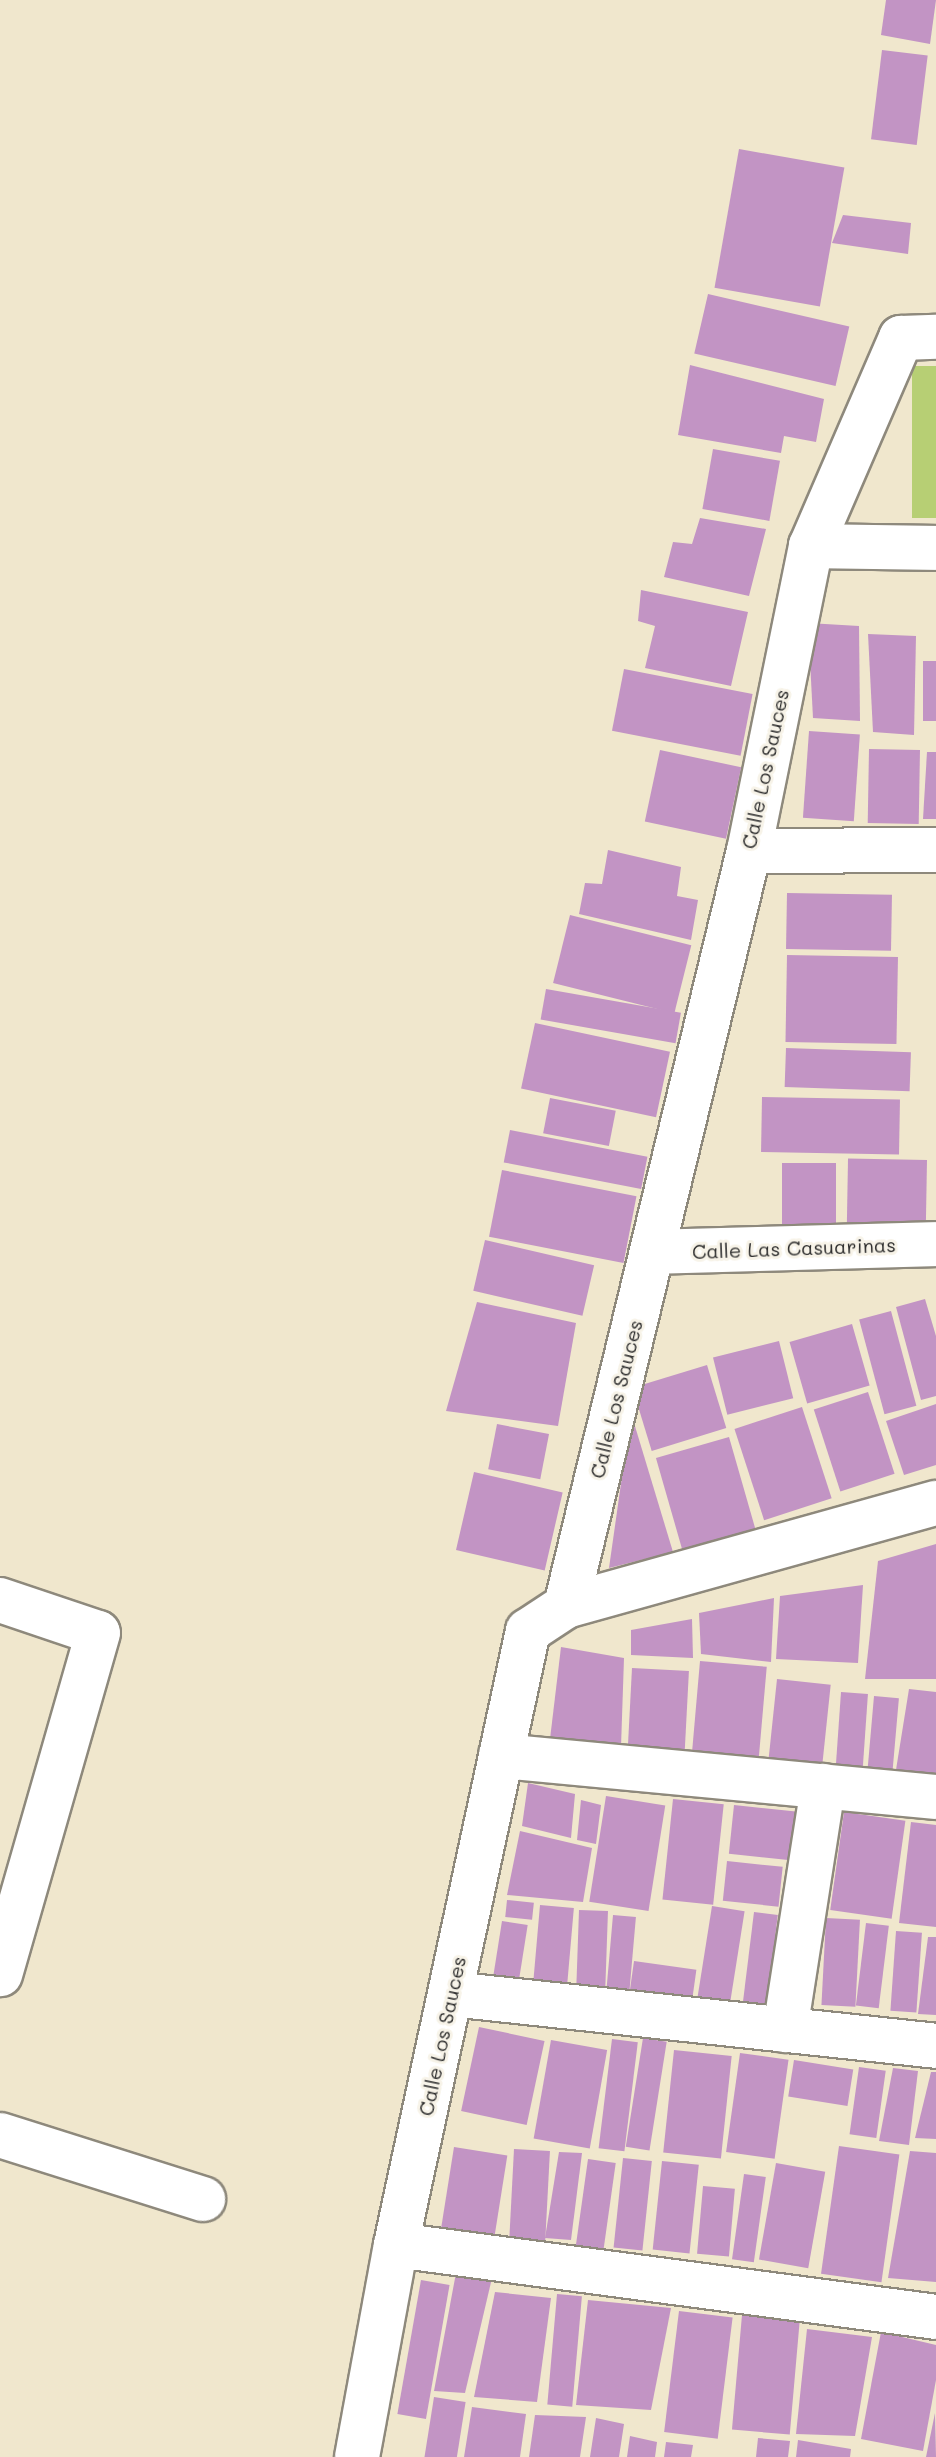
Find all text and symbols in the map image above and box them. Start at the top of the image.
street label: Calle Los Sauces [736,687,794,851]
street label: Calle Las Casuarinas [692,1232,896,1264]
street label: Calle Los Sauces [585,1317,647,1481]
street label: Calle Los Sauces [413,1954,471,2118]

